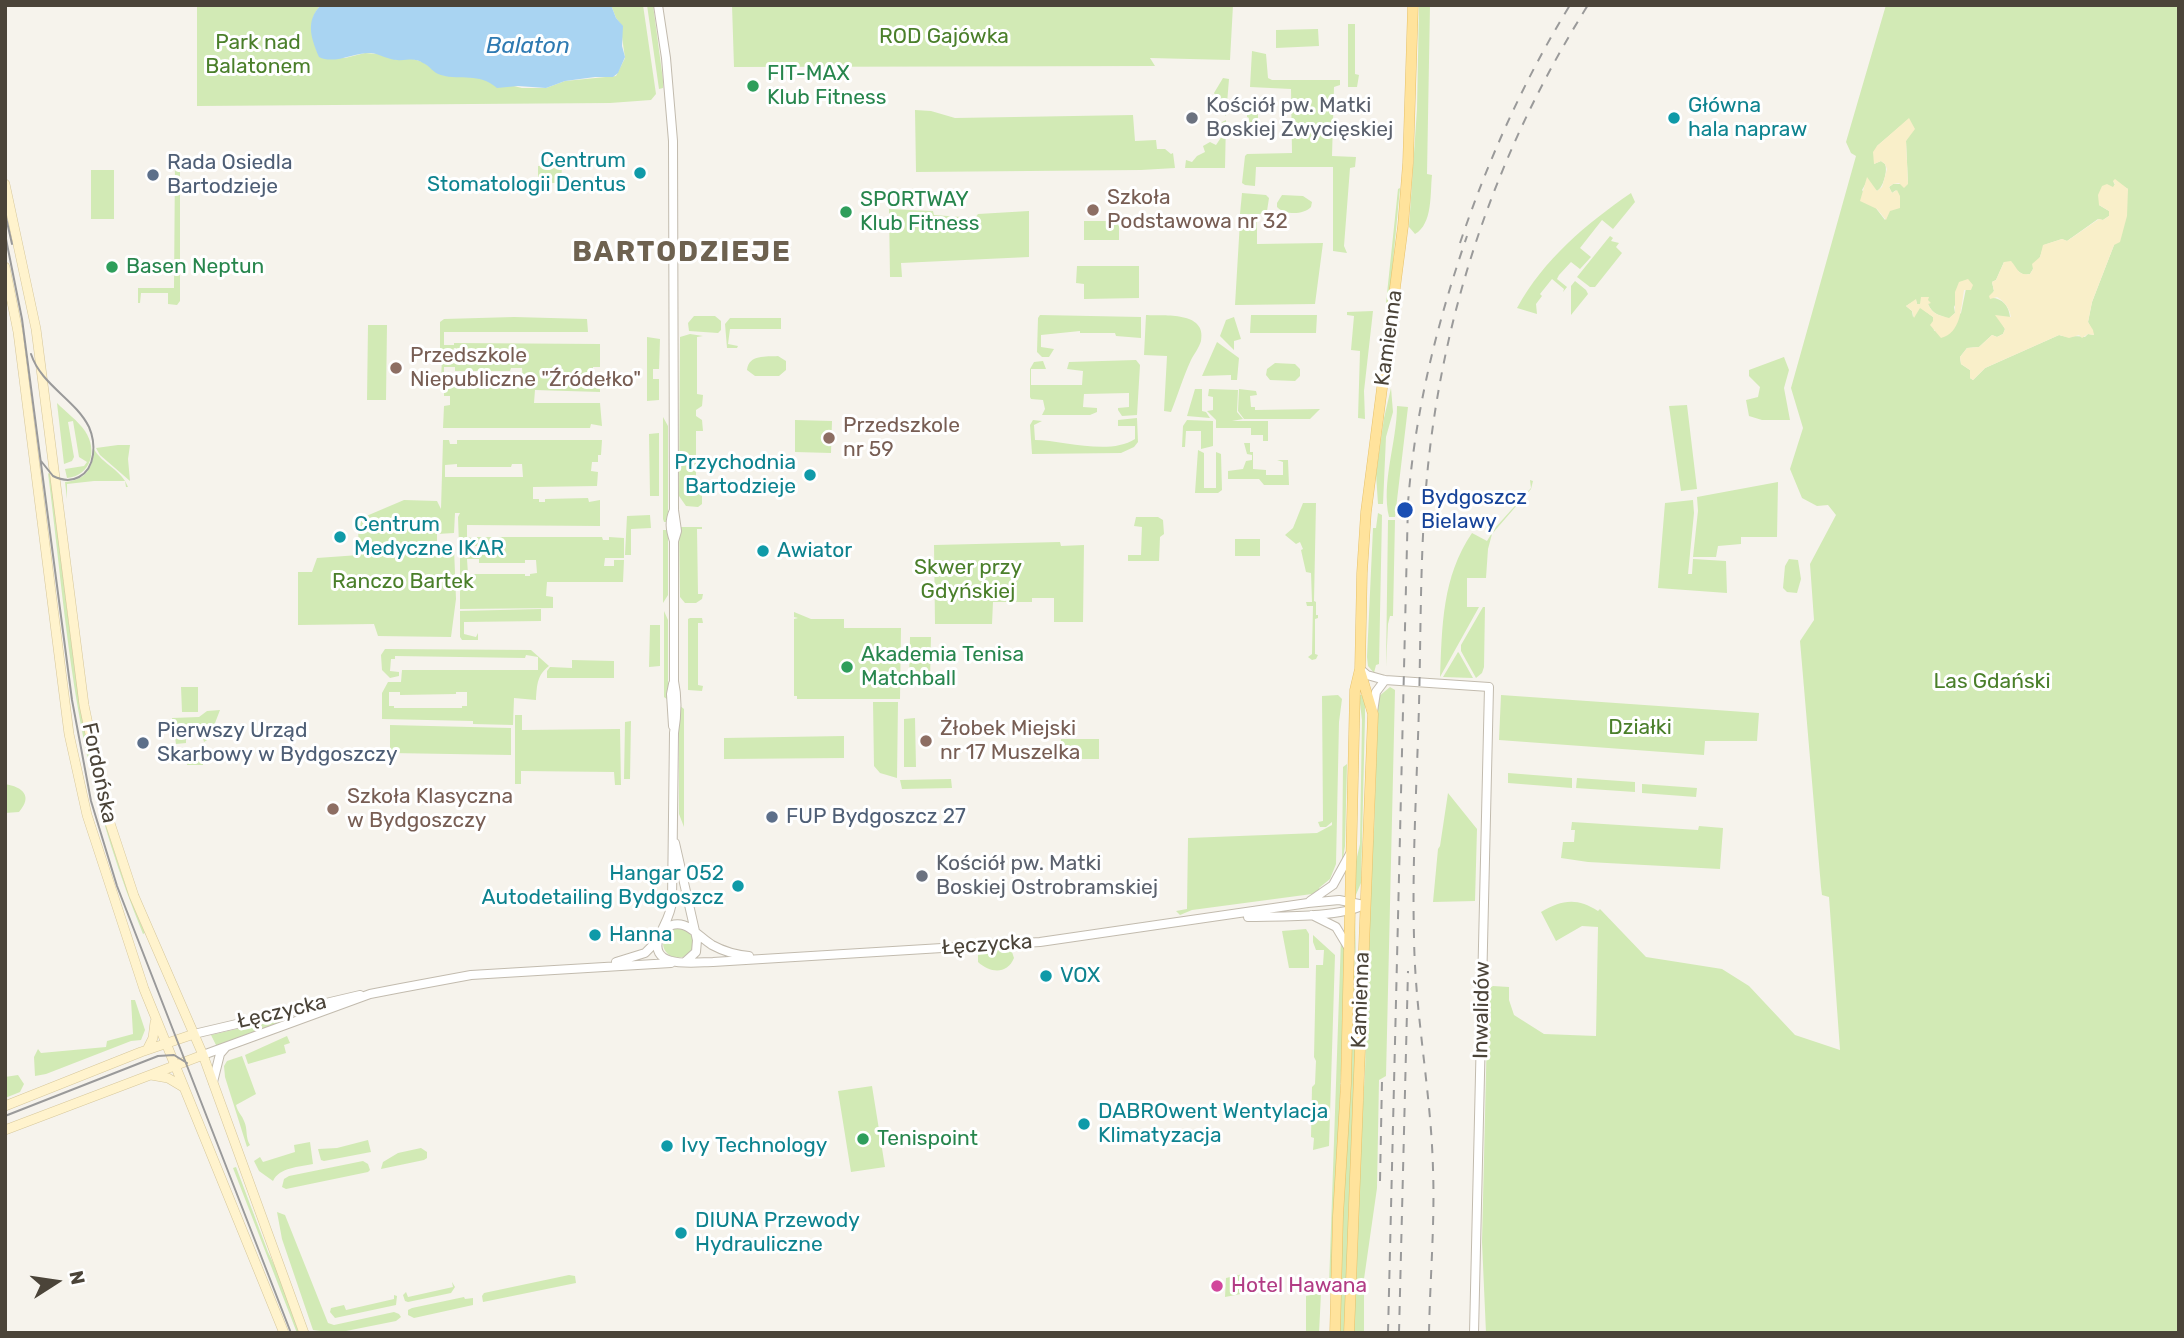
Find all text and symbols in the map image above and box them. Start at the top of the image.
park label: ROD Gajówka [879,24,1009,50]
park label: Park nad Balatonem [205,30,311,80]
water label: Balaton [486,32,570,60]
place label: FIT-MAX Klub Fitness [767,61,886,111]
marker: FIT-MAX Klub Fitness [745,78,761,94]
place label: Kościół pw. Matki Boskiej Zwycięskiej [1206,93,1393,143]
place label: Główna hala napraw [1688,93,1807,143]
marker: Kościół pw. Matki Boskiej Zwycięskiej [1184,110,1200,126]
marker: Główna hala napraw [1666,110,1682,126]
place label: Centrum Stomatologii Dentus [427,148,626,198]
place label: Rada Osiedla Bartodzieje [167,150,293,200]
marker: Centrum Stomatologii Dentus [632,165,648,181]
marker: Rada Osiedla Bartodzieje [145,167,161,183]
place label: Szkoła Podstawowa nr 32 [1107,185,1288,235]
place label: SPORTWAY Klub Fitness [860,187,979,237]
marker: Szkoła Podstawowa nr 32 [1085,202,1101,218]
marker: SPORTWAY Klub Fitness [838,204,854,220]
district label: BARTODZIEJE [574,236,790,270]
place label: Basen Neptun [126,254,264,280]
marker: Basen Neptun [104,259,120,275]
street label: Kamienna [1370,288,1408,388]
place label: Przedszkole Niepubliczne "Źródełko" [410,343,641,393]
marker: Przedszkole Niepubliczne "Źródełko" [388,360,404,376]
place label: Przedszkole nr 59 [843,413,960,463]
marker: Przedszkole nr 59 [821,430,837,446]
place label: Przychodnia Bartodzieje [674,450,796,500]
marker: Przychodnia Bartodzieje [802,467,818,483]
place label: Bydgoszcz Bielawy [1421,485,1527,535]
marker: Bydgoszcz Bielawy [1395,500,1415,520]
place label: Centrum Medyczne IKAR [354,512,504,562]
marker: Centrum Medyczne IKAR [332,529,348,545]
place label: Awiator [777,538,852,564]
marker: Awiator [755,543,771,559]
park label: Skwer przy Gdyńskiej [914,555,1022,605]
park label: Ranczo Bartek [332,569,474,595]
place label: Akademia Tenisa Matchball [861,642,1024,692]
marker: Akademia Tenisa Matchball [839,659,855,675]
park label: Las Gdański [1933,669,2051,695]
park label: Działki [1608,715,1672,741]
place label: Żłobek Miejski nr 17 Muszelka [940,716,1080,766]
place label: Pierwszy Urząd Skarbowy w Bydgoszczy [157,718,398,768]
street label: Fordońska [76,720,122,826]
marker: Żłobek Miejski nr 17 Muszelka [918,733,934,749]
marker: Pierwszy Urząd Skarbowy w Bydgoszczy [135,735,151,751]
place label: Szkoła Klasyczna w Bydgoszczy [347,784,513,834]
marker: Szkoła Klasyczna w Bydgoszczy [325,801,341,817]
place label: FUP Bydgoszcz 27 [786,804,966,830]
marker: FUP Bydgoszcz 27 [764,809,780,825]
place label: Kościół pw. Matki Boskiej Ostrobramskiej [936,851,1158,901]
place label: Hangar 052 Autodetailing Bydgoszcz [482,861,724,911]
marker: Kościół pw. Matki Boskiej Ostrobramskiej [914,868,930,884]
marker: Hangar 052 Autodetailing Bydgoszcz [730,878,746,894]
place label: Hanna [609,922,673,948]
marker: Hanna [587,927,603,943]
street label: Łęczycka [941,929,1033,961]
street label: Kamienna [1347,951,1375,1049]
street label: Inwalidów [1469,961,1495,1059]
place label: VOX [1060,963,1100,989]
marker: VOX [1038,968,1054,984]
street label: Łęczycka [235,990,329,1034]
place label: DABROwent Wentylacja Klimatyzacja [1098,1099,1328,1149]
marker: DABROwent Wentylacja Klimatyzacja [1076,1116,1092,1132]
place label: Tenispoint [877,1126,978,1152]
marker: Tenispoint [855,1131,871,1147]
place label: Ivy Technology [681,1133,827,1159]
marker: Ivy Technology [659,1138,675,1154]
place label: DIUNA Przewody Hydrauliczne [695,1208,860,1258]
marker: DIUNA Przewody Hydrauliczne [673,1225,689,1241]
north arrow [21,1247,91,1317]
text: N [64,1268,90,1287]
place label: Hotel Hawana [1231,1273,1367,1299]
marker: Hotel Hawana [1209,1278,1225,1294]

